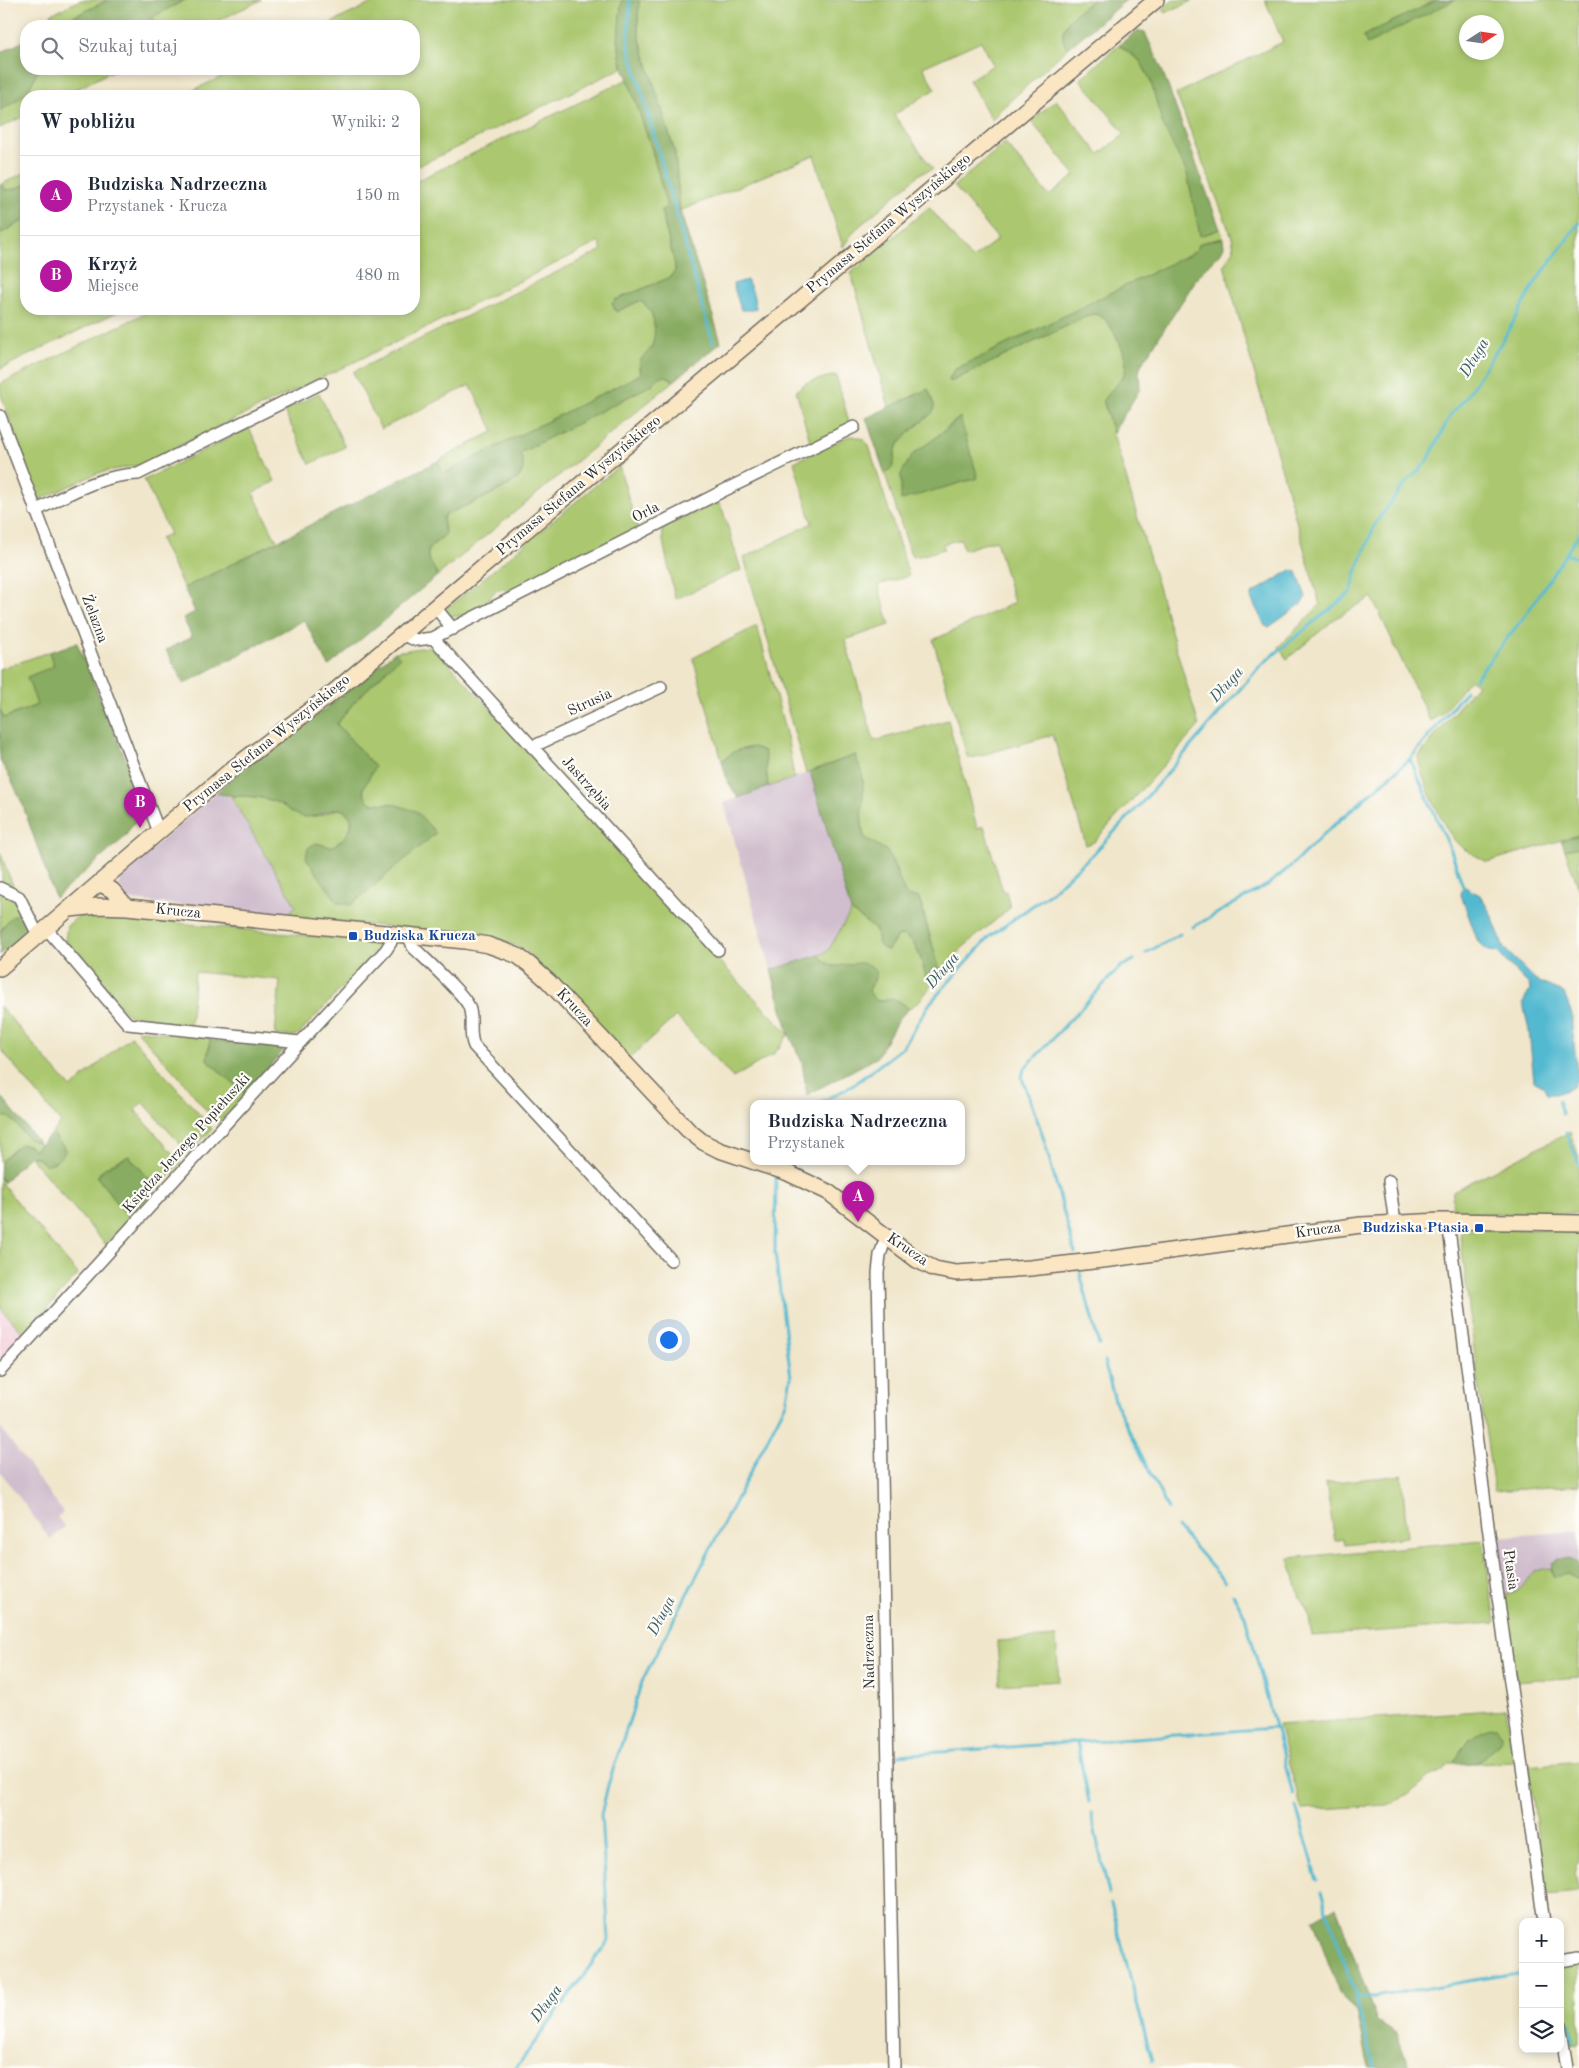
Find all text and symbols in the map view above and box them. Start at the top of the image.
north arrow [1459,15,1504,60]
search box [20,20,420,75]
icon: search [38,34,66,62]
text: Szukaj tutaj [78,38,178,57]
text: W pobliżu [40,112,135,133]
text: Wyniki: 2 [331,115,400,131]
street label: Prymasa Stefana Wyszyńskiego [804,151,974,297]
text: Budziska Nadrzeczna [87,176,268,195]
text: A [50,188,62,204]
text: 150 m [355,188,400,204]
text: Przystanek · Krucza [87,199,227,215]
text: Krzyż [87,256,137,275]
text: B [50,268,62,284]
text: 480 m [355,268,400,284]
text: Miejsce [87,279,139,295]
water label: Długa [1457,336,1493,381]
street label: Prymasa Stefana Wyszyńskiego [494,413,664,559]
street label: Orla [630,500,662,526]
street label: Żelazna [78,592,113,646]
water label: Długa [1206,664,1247,707]
street label: Prymasa Stefana Wyszyńskiego [181,672,353,816]
street label: Strusia [566,686,615,720]
street label: Jastrzębia [558,754,614,814]
pin: B [124,787,156,828]
street label: Krucza [154,902,202,922]
place label: Budziska Krucza [363,929,476,944]
marker: Budziska Krucza [347,930,359,942]
water label: Długa [923,950,963,993]
street label: Krucza [553,986,596,1030]
street label: Księdza Jerzego Popiełuszki [121,1071,253,1217]
popup [750,1100,965,1165]
text: Budziska Nadrzeczna [767,1113,948,1132]
text: Przystanek [767,1136,845,1152]
pin: A [842,1181,874,1222]
street label: Krucza [1294,1220,1342,1242]
place label: Budziska Ptasia [1362,1221,1469,1236]
marker: Budziska Ptasia [1473,1222,1485,1234]
street label: Krucza [884,1231,931,1269]
your location [656,1327,682,1353]
street label: Ptasia [1500,1549,1520,1592]
water label: Długa [645,1593,679,1639]
street label: Nadrzeczna [862,1614,878,1690]
map controls [1519,1918,1564,2053]
button: + [1519,1918,1564,1963]
button: − [1519,1963,1564,2008]
water label: Długa [528,1982,566,2027]
button: layers [1519,2008,1564,2053]

